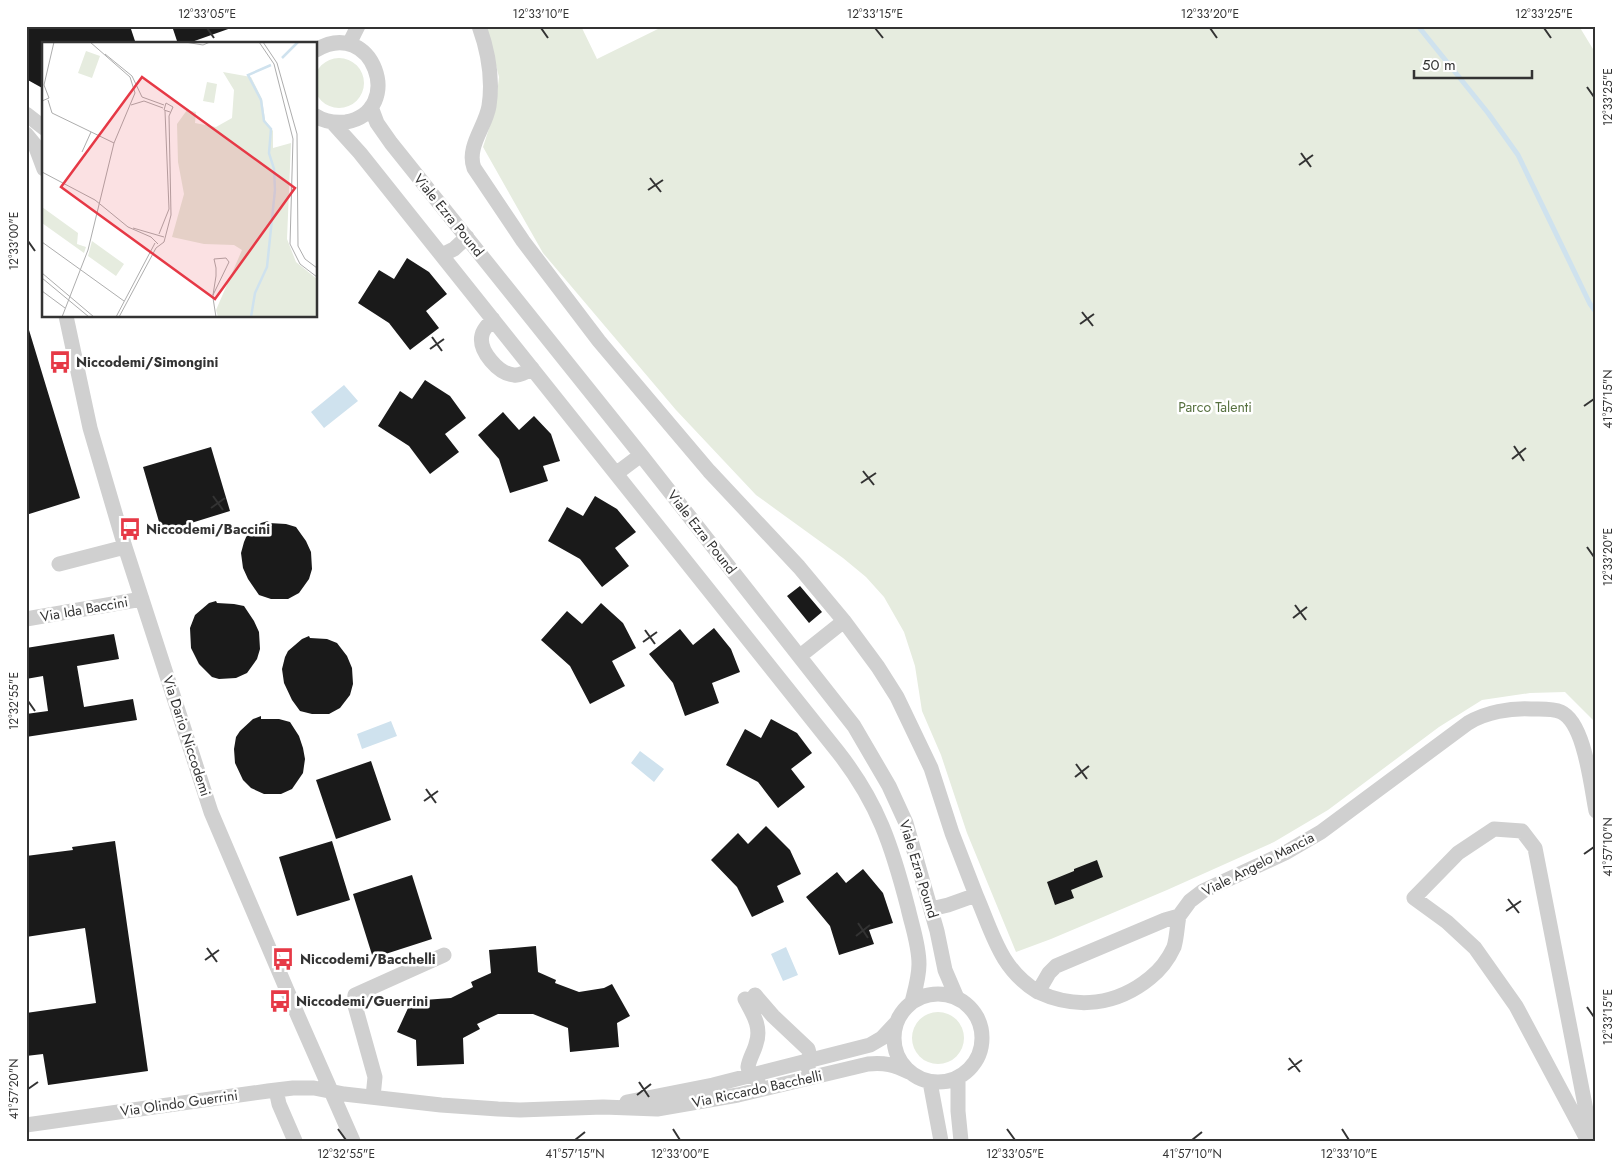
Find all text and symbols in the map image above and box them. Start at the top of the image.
text: 12°33'05"E [178,5,236,23]
text: 12°33'10"E [513,5,569,23]
text: 12°33'15"E [847,5,903,23]
text: 12°33'20"E [1181,5,1239,23]
text: 12°33'25"E [1515,5,1573,23]
inset map [42,42,318,318]
scale bar [1414,48,1532,80]
text: 50 m [1422,54,1456,76]
text: 12°33'25"E [1599,68,1617,126]
street label: Viale Ezra Pound [409,169,489,261]
text: 12°33'00"E [5,212,23,270]
bus stop icon: Niccodemi/Simongini [47,349,73,375]
place label: Niccodemi/Simongini [76,352,218,372]
text: 41°57'15"N [1599,369,1617,429]
park label: Parco Talenti [1178,397,1252,417]
street label: Viale Ezra Pound [663,486,741,578]
bus stop icon: Niccodemi/Baccini [117,516,143,542]
place label: Niccodemi/Baccini [146,519,270,539]
text: 12°33'20"E [1599,528,1617,586]
street label: Via Ida Baccini [39,591,129,627]
text: 12°32'55"E [5,672,23,730]
street label: Via Dario Niccodemi [158,673,216,799]
street label: Viale Ezra Pound [895,817,943,921]
text: 41°57'10"N [1599,817,1617,877]
street label: Viale Angelo Mancia [1198,827,1318,901]
bus stop icon: Niccodemi/Bacchelli [270,946,296,972]
place label: Niccodemi/Bacchelli [300,949,436,969]
bus stop icon: Niccodemi/Guerrini [267,988,293,1014]
text: 12°33'15"E [1599,989,1617,1045]
place label: Niccodemi/Guerrini [296,991,428,1011]
text: 41°57'20"N [5,1058,23,1120]
street label: Via Riccardo Bacchelli [690,1065,824,1113]
street label: Via Olindo Guerrini [119,1085,239,1121]
text: 12°32'55"E [317,1145,375,1163]
text: 41°57'15"N [545,1145,605,1163]
text: 12°33'00"E [651,1145,709,1163]
text: 12°33'05"E [986,1145,1044,1163]
text: 41°57'10"N [1162,1145,1222,1163]
text: 12°33'10"E [1321,1145,1377,1163]

